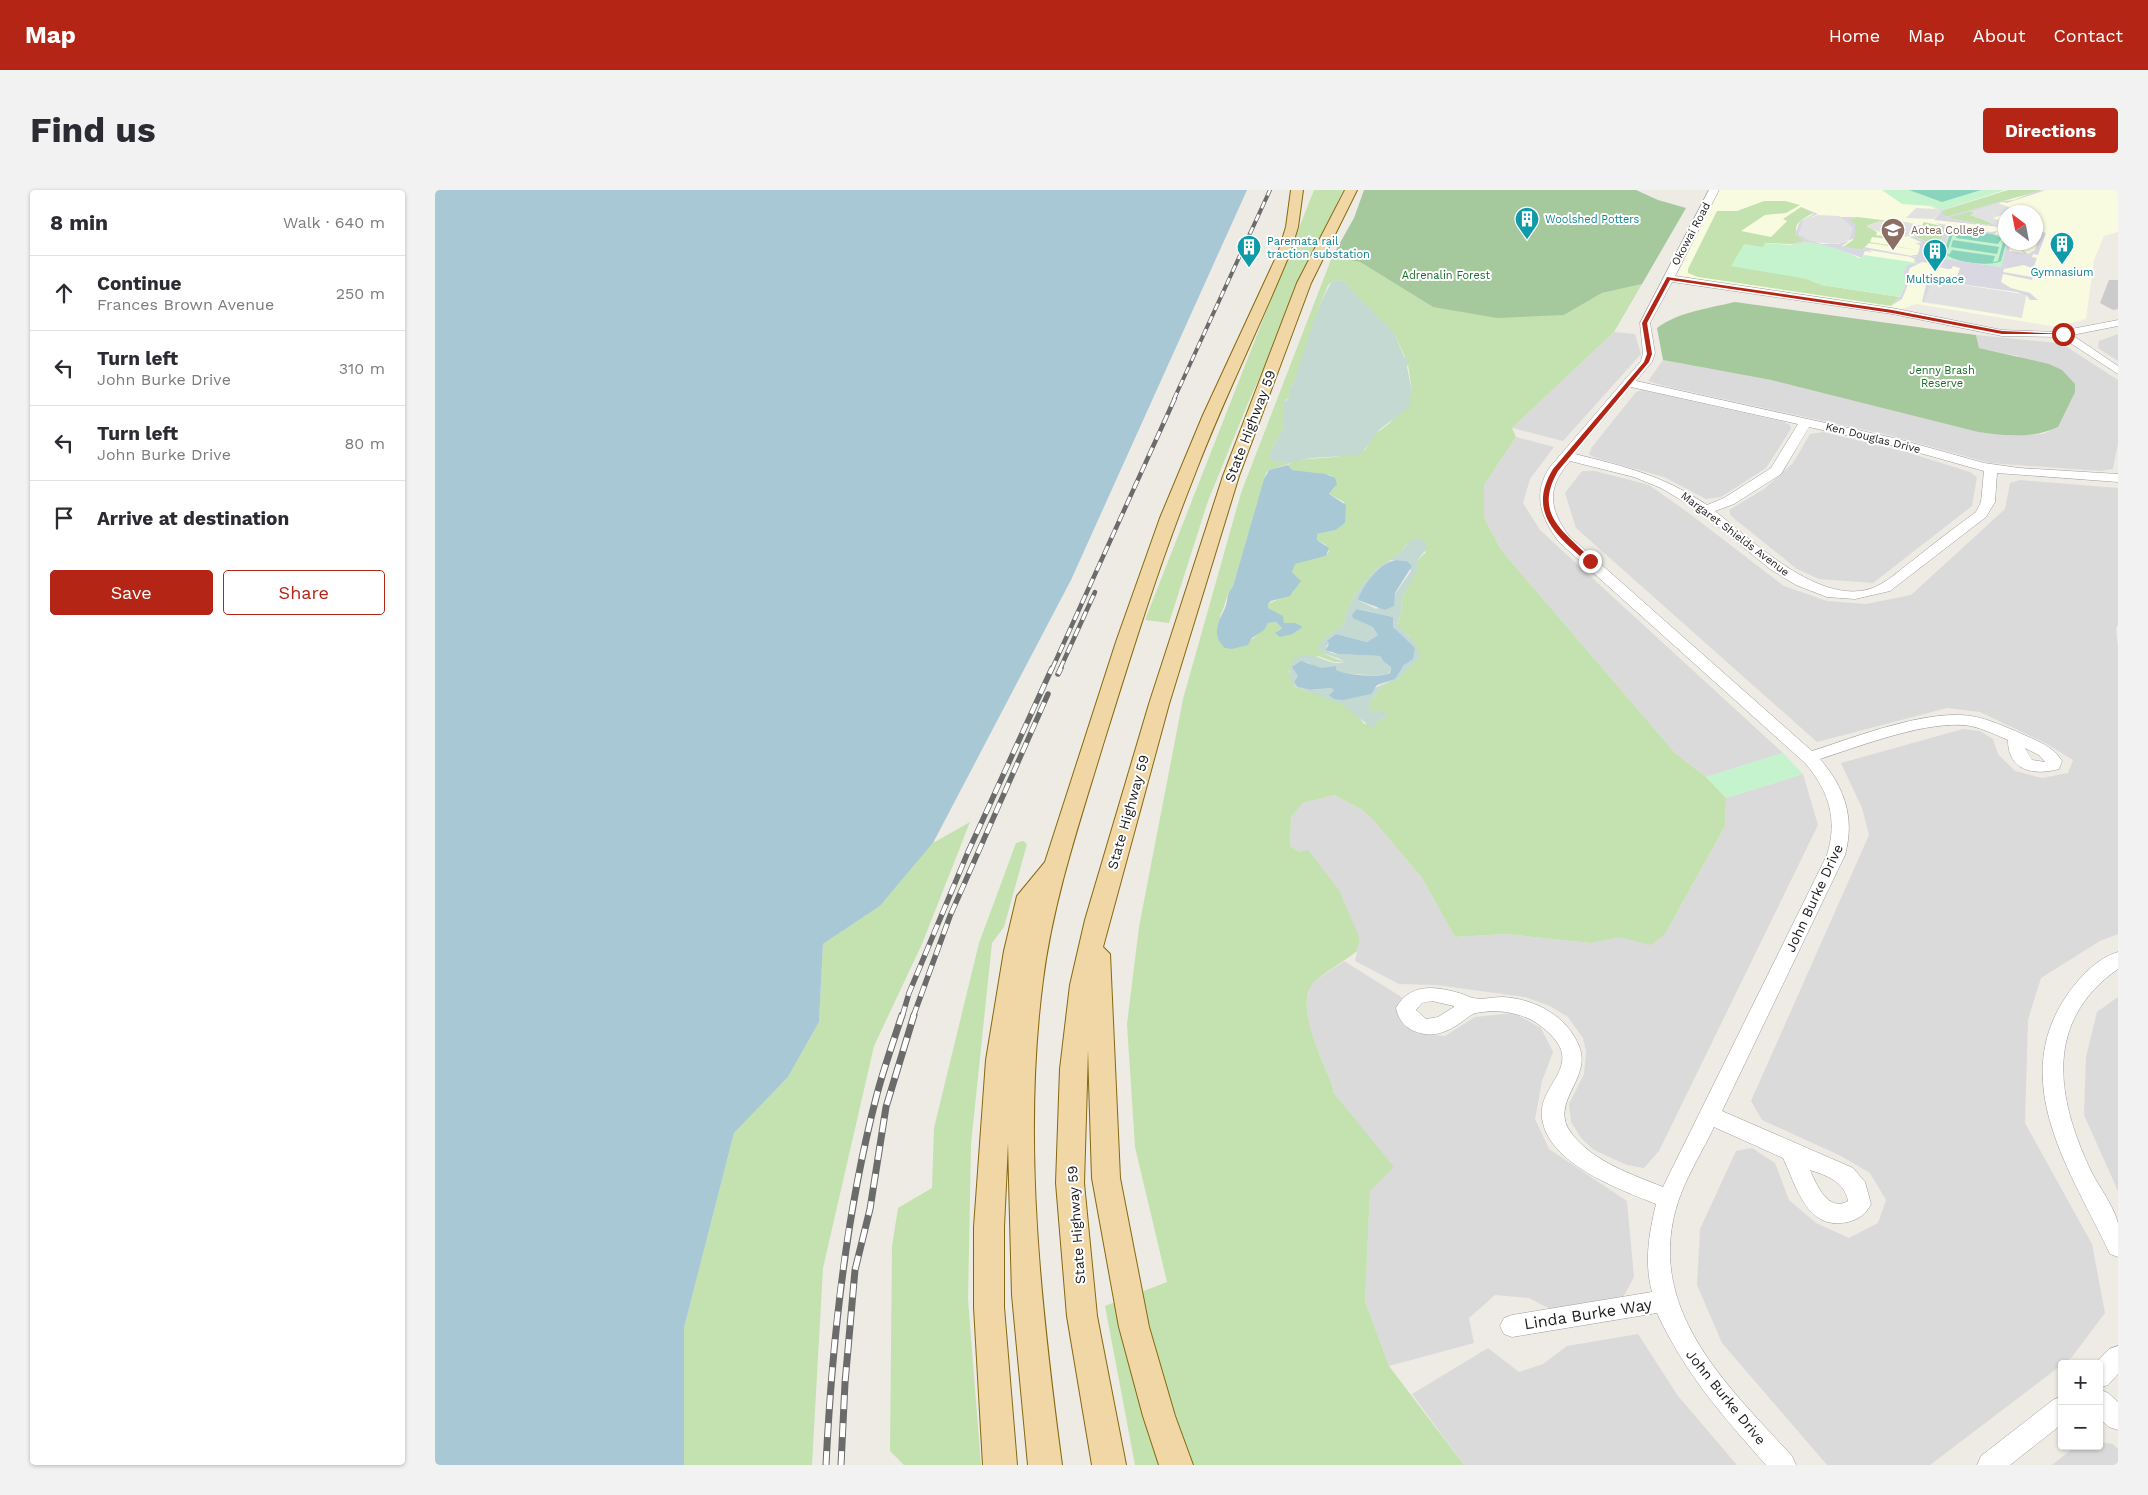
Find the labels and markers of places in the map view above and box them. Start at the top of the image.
building icon: Woolshed Potters [1514,206,1540,240]
place label: Woolshed Potters [1545,213,1640,226]
school or university icon: Aotea College [1880,217,1906,251]
place label: Aotea College [1911,224,1985,237]
building icon: Gymnasium [2049,231,2075,265]
building icon: Paremata rail traction substation [1236,234,1262,268]
place label: Paremata rail traction substation [1267,235,1370,261]
building icon: Multispace [1922,238,1948,272]
place label: Gymnasium [2030,266,2094,279]
place label: Multispace [1906,273,1964,286]

